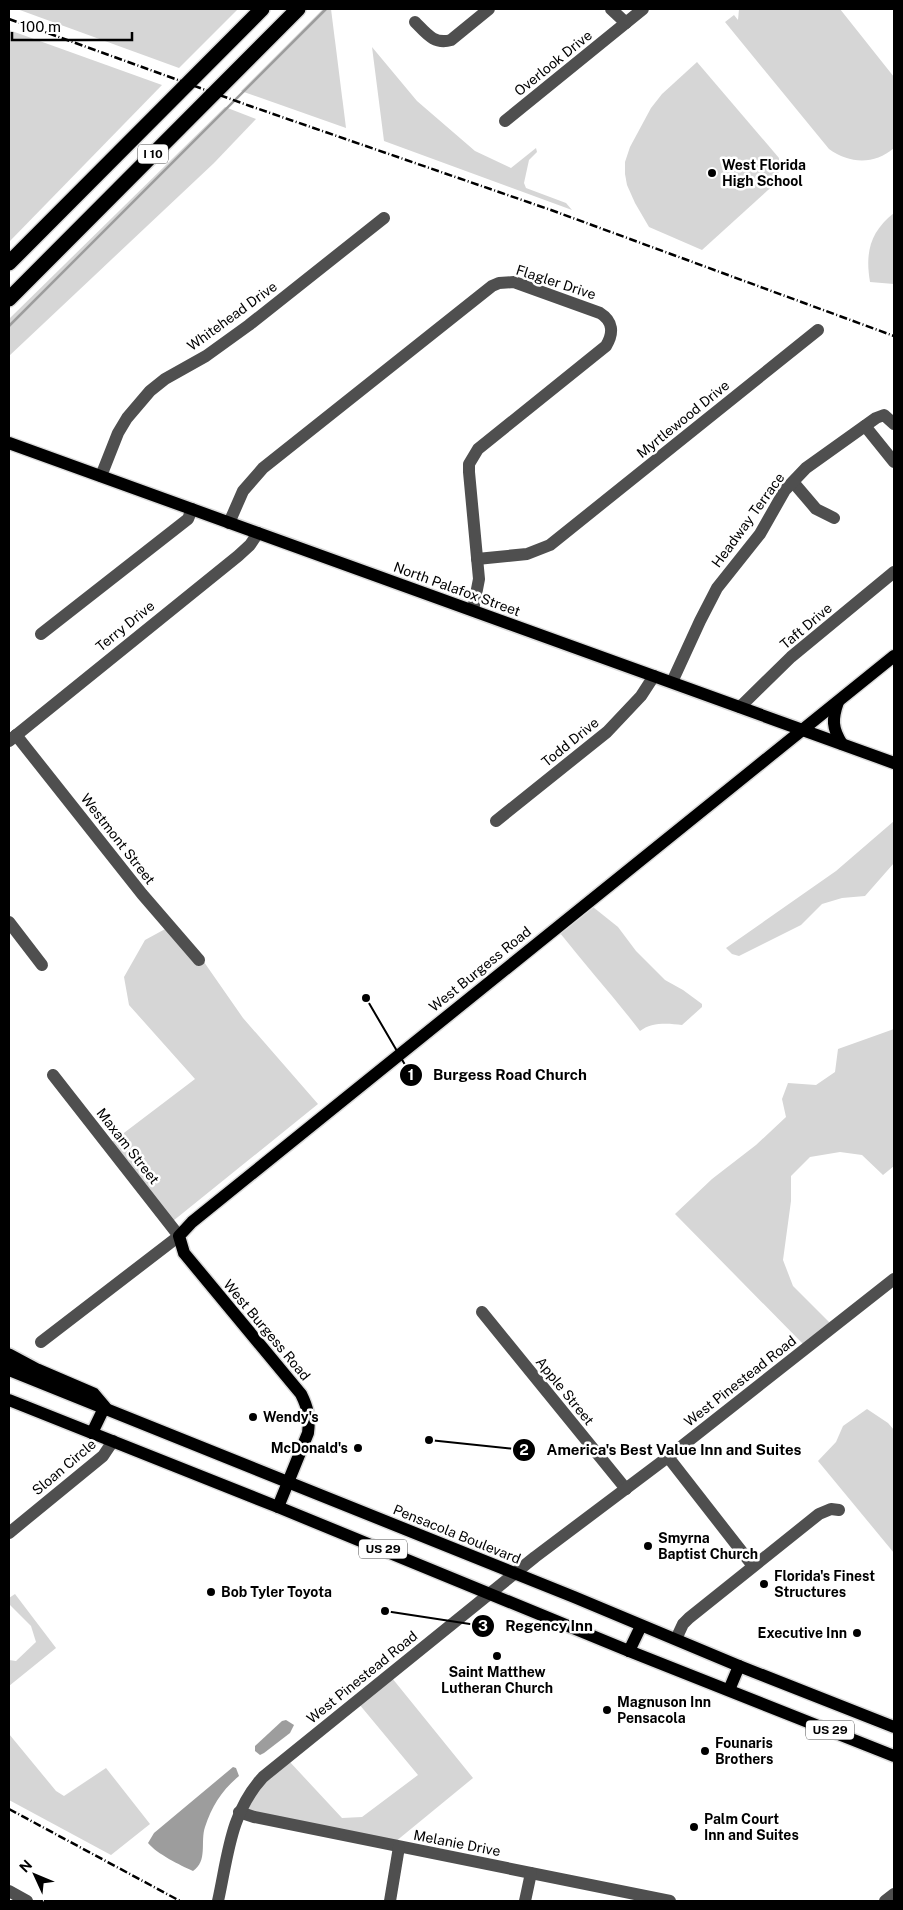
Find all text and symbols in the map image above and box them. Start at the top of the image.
scale bar [12,10,132,42]
text: 100 m [20,18,61,35]
street label: Overlook Drive [511,27,595,99]
road number: I 10 [138,144,168,164]
place label: West Florida High School [722,157,806,189]
marker: West Florida High School [706,167,718,179]
street label: Flagler Drive [514,262,598,302]
street label: Whitehead Drive [184,278,280,354]
street label: Myrtlewood Drive [634,377,732,461]
street label: Headway Terrace [708,470,788,570]
street label: North Palafox Street [391,559,523,619]
street label: Terry Drive [92,597,158,654]
street label: Taft Drive [777,600,835,652]
street label: Todd Drive [538,714,602,770]
street label: Westmont Street [78,791,158,887]
street label: West Burgess Road [426,923,534,1015]
callout: Burgess Road Church [398,1060,597,1090]
text: 1 [408,1066,414,1083]
text: Burgess Road Church [433,1066,587,1083]
street label: Maxam Street [93,1105,163,1187]
street label: West Burgess Road [220,1277,314,1383]
street label: West Pinestead Road [681,1332,799,1430]
street label: Apple Street [533,1354,597,1428]
place label: Wendy's [263,1409,319,1425]
marker: Wendy's [247,1411,259,1423]
callout: America's Best Value Inn and Suites [512,1435,812,1465]
street label: Sloan Circle [29,1436,99,1498]
place label: McDonald's [271,1440,348,1456]
text: 2 [519,1441,529,1458]
text: America's Best Value Inn and Suites [546,1441,802,1458]
marker: McDonald's [352,1442,364,1454]
street label: Pensacola Boulevard [391,1501,523,1567]
place label: Smyrna Baptist Church [658,1530,758,1562]
road number: US 29 [359,1540,407,1558]
marker: Smyrna Baptist Church [642,1540,654,1552]
place label: Florida's Finest Structures [774,1568,875,1600]
marker: Florida's Finest Structures [758,1578,770,1590]
place label: Bob Tyler Toyota [221,1584,332,1600]
marker: Bob Tyler Toyota [205,1586,217,1598]
callout: Regency Inn [470,1611,603,1641]
text: 3 [478,1617,488,1634]
text: Regency Inn [505,1617,593,1634]
place label: Executive Inn [758,1625,847,1641]
marker: Executive Inn [851,1627,863,1639]
street label: West Pinestead Road [304,1628,420,1726]
marker: Saint Matthew Lutheran Church [491,1650,503,1662]
place label: Saint Matthew Lutheran Church [441,1664,553,1696]
place label: Magnuson Inn Pensacola [617,1694,711,1726]
marker: Magnuson Inn Pensacola [601,1704,613,1716]
road number: US 29 [806,1720,854,1740]
place label: Founaris Brothers [715,1735,773,1767]
marker: Founaris Brothers [699,1745,711,1757]
place label: Palm Court Inn and Suites [704,1811,799,1843]
marker: Palm Court Inn and Suites [688,1821,700,1833]
street label: Melanie Drive [412,1827,502,1859]
north arrow [10,1850,60,1900]
text: N [16,1856,35,1875]

